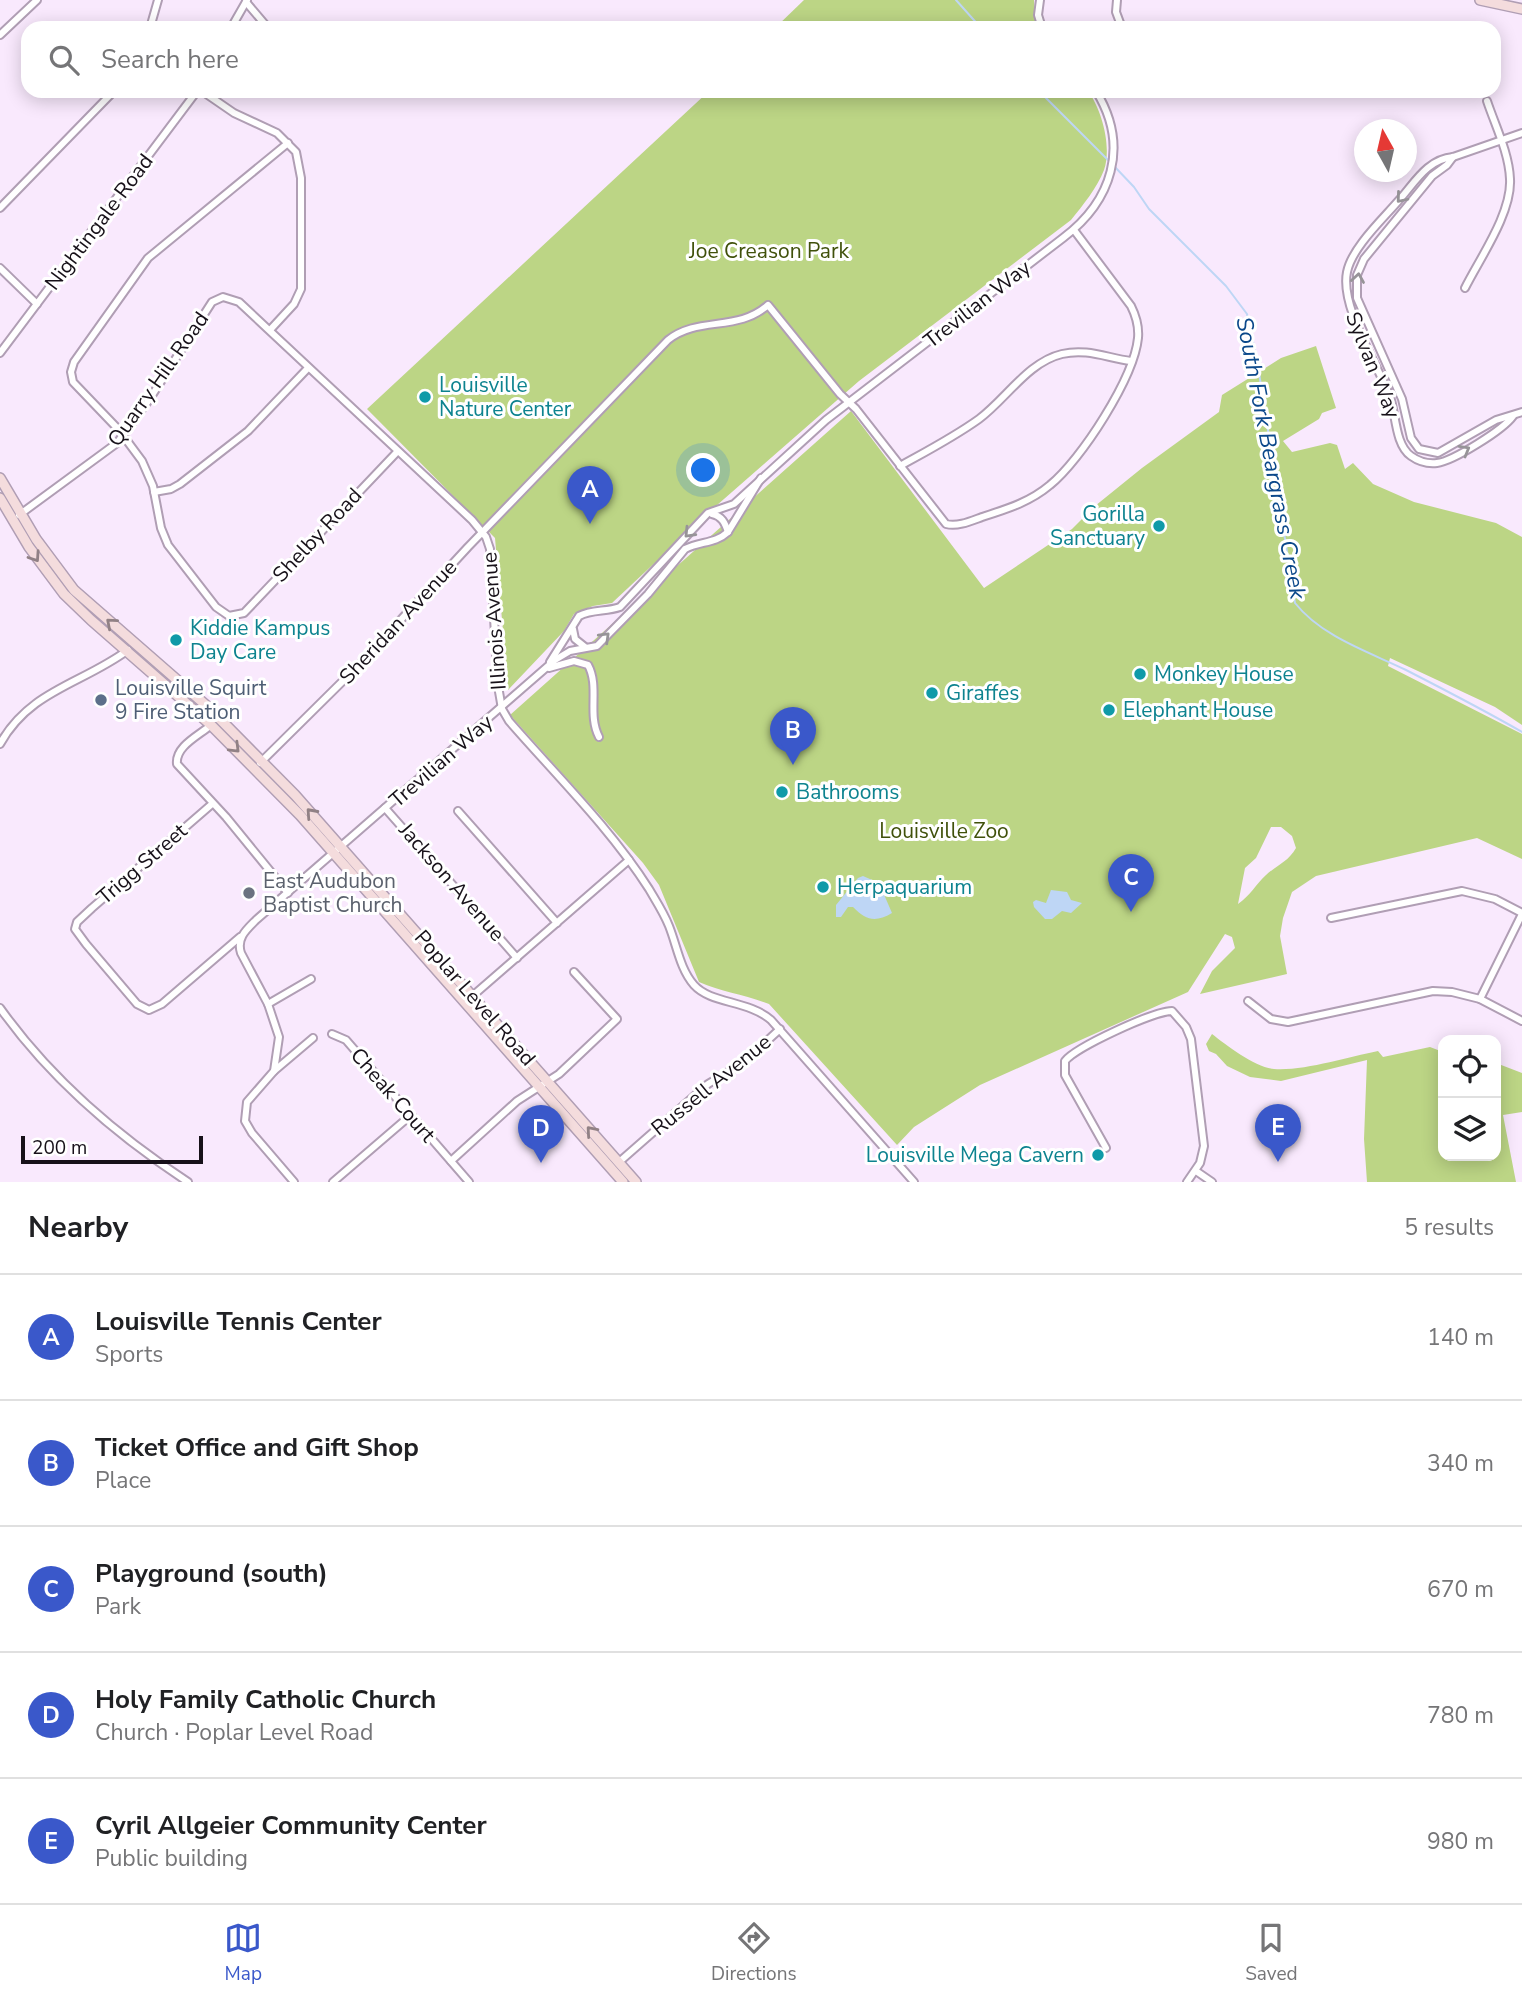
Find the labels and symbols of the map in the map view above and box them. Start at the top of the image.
north arrow [1354,119,1417,182]
street label: Nightingale Road [39,148,159,296]
one-way arrow [1397,190,1409,203]
park label: Joe Creason Park [688,237,849,265]
street label: Trevilian Way [918,253,1036,355]
one-way arrow [1350,272,1365,284]
street label: Quarry Hill Road [101,306,215,452]
street label: Sylvan Way [1339,308,1407,423]
water label: South Fork Beargrass Creek [1228,314,1314,602]
place label: Louisville Nature Center [439,371,572,423]
marker: Louisville Nature Center [417,389,433,405]
one-way arrow [1458,445,1471,458]
your location [686,453,720,487]
pin: A [567,466,613,524]
street label: Shelby Road [266,482,368,588]
place label: Gorilla Sanctuary [1050,500,1145,552]
marker: Gorilla Sanctuary [1151,518,1167,534]
one-way arrow [684,525,697,538]
one-way arrow [27,549,39,562]
street label: Illinois Avenue [475,551,513,691]
street label: Sheridan Avenue [333,554,463,690]
place label: Kiddie Kampus Day Care [190,614,330,666]
one-way arrow [106,619,119,631]
marker: Kiddie Kampus Day Care [168,632,184,648]
one-way arrow [597,633,610,646]
place label: Monkey House [1154,660,1294,688]
marker: Monkey House [1132,666,1148,682]
place label: Louisville Squirt 9 Fire Station [115,674,267,726]
place label: Giraffes [946,679,1019,707]
marker: Giraffes [924,685,940,701]
marker: Louisville Squirt 9 Fire Station [93,692,109,708]
place label: Elephant House [1123,696,1273,724]
marker: Elephant House [1101,702,1117,718]
pin: B [770,707,816,765]
street label: Trevilian Way [383,708,499,814]
one-way arrow [226,739,239,752]
place label: Bathrooms [796,778,899,806]
marker: Bathrooms [774,784,790,800]
one-way arrow [307,808,319,821]
street label: Jackson Avenue [392,816,511,947]
street label: Trigg Street [91,817,193,911]
park label: Louisville Zoo [879,817,1009,845]
pin: C [1108,854,1154,912]
place label: East Audubon Baptist Church [263,867,402,919]
place label: Herpaquarium [837,873,972,901]
marker: Herpaquarium [815,879,831,895]
marker: East Audubon Baptist Church [241,885,257,901]
street label: Poplar Level Road [408,924,542,1072]
street label: Russell Avenue [645,1028,777,1142]
street label: Cheak Court [344,1042,442,1149]
pin: E [1255,1104,1301,1162]
pin: D [518,1105,564,1163]
one-way arrow [587,1126,599,1139]
scale bar [21,1133,203,1165]
place label: Louisville Mega Cavern [866,1141,1084,1169]
marker: Louisville Mega Cavern [1090,1147,1106,1163]

